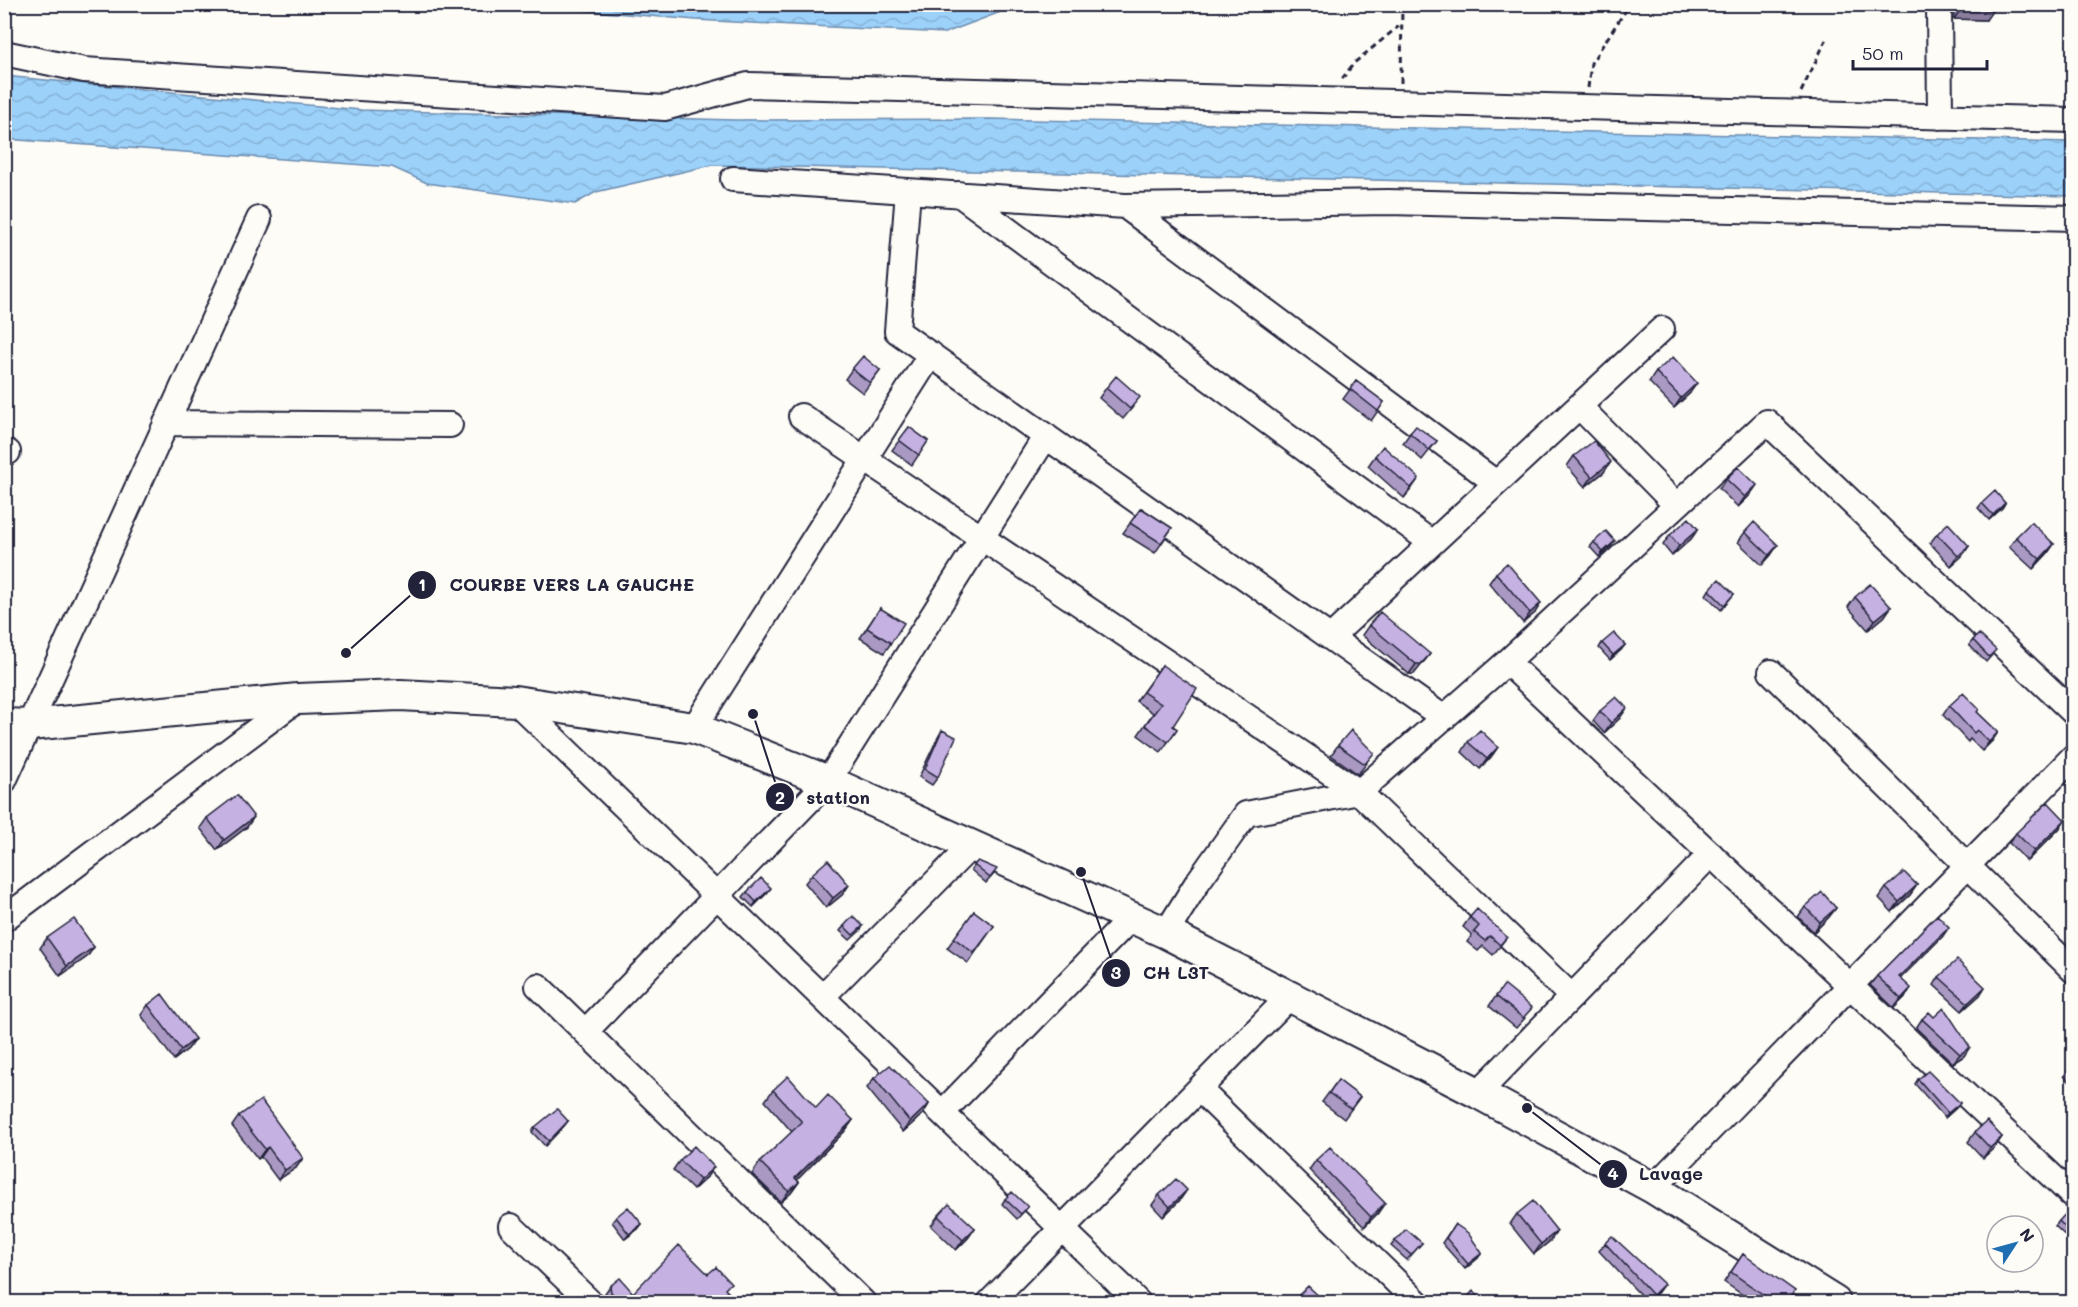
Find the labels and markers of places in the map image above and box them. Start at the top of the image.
callout: COURBE VERS LA GAUCHE [407,567,706,603]
callout: station [765,779,882,815]
callout: CH L3T [1101,955,1221,991]
callout: Lavage [1598,1156,1715,1192]

